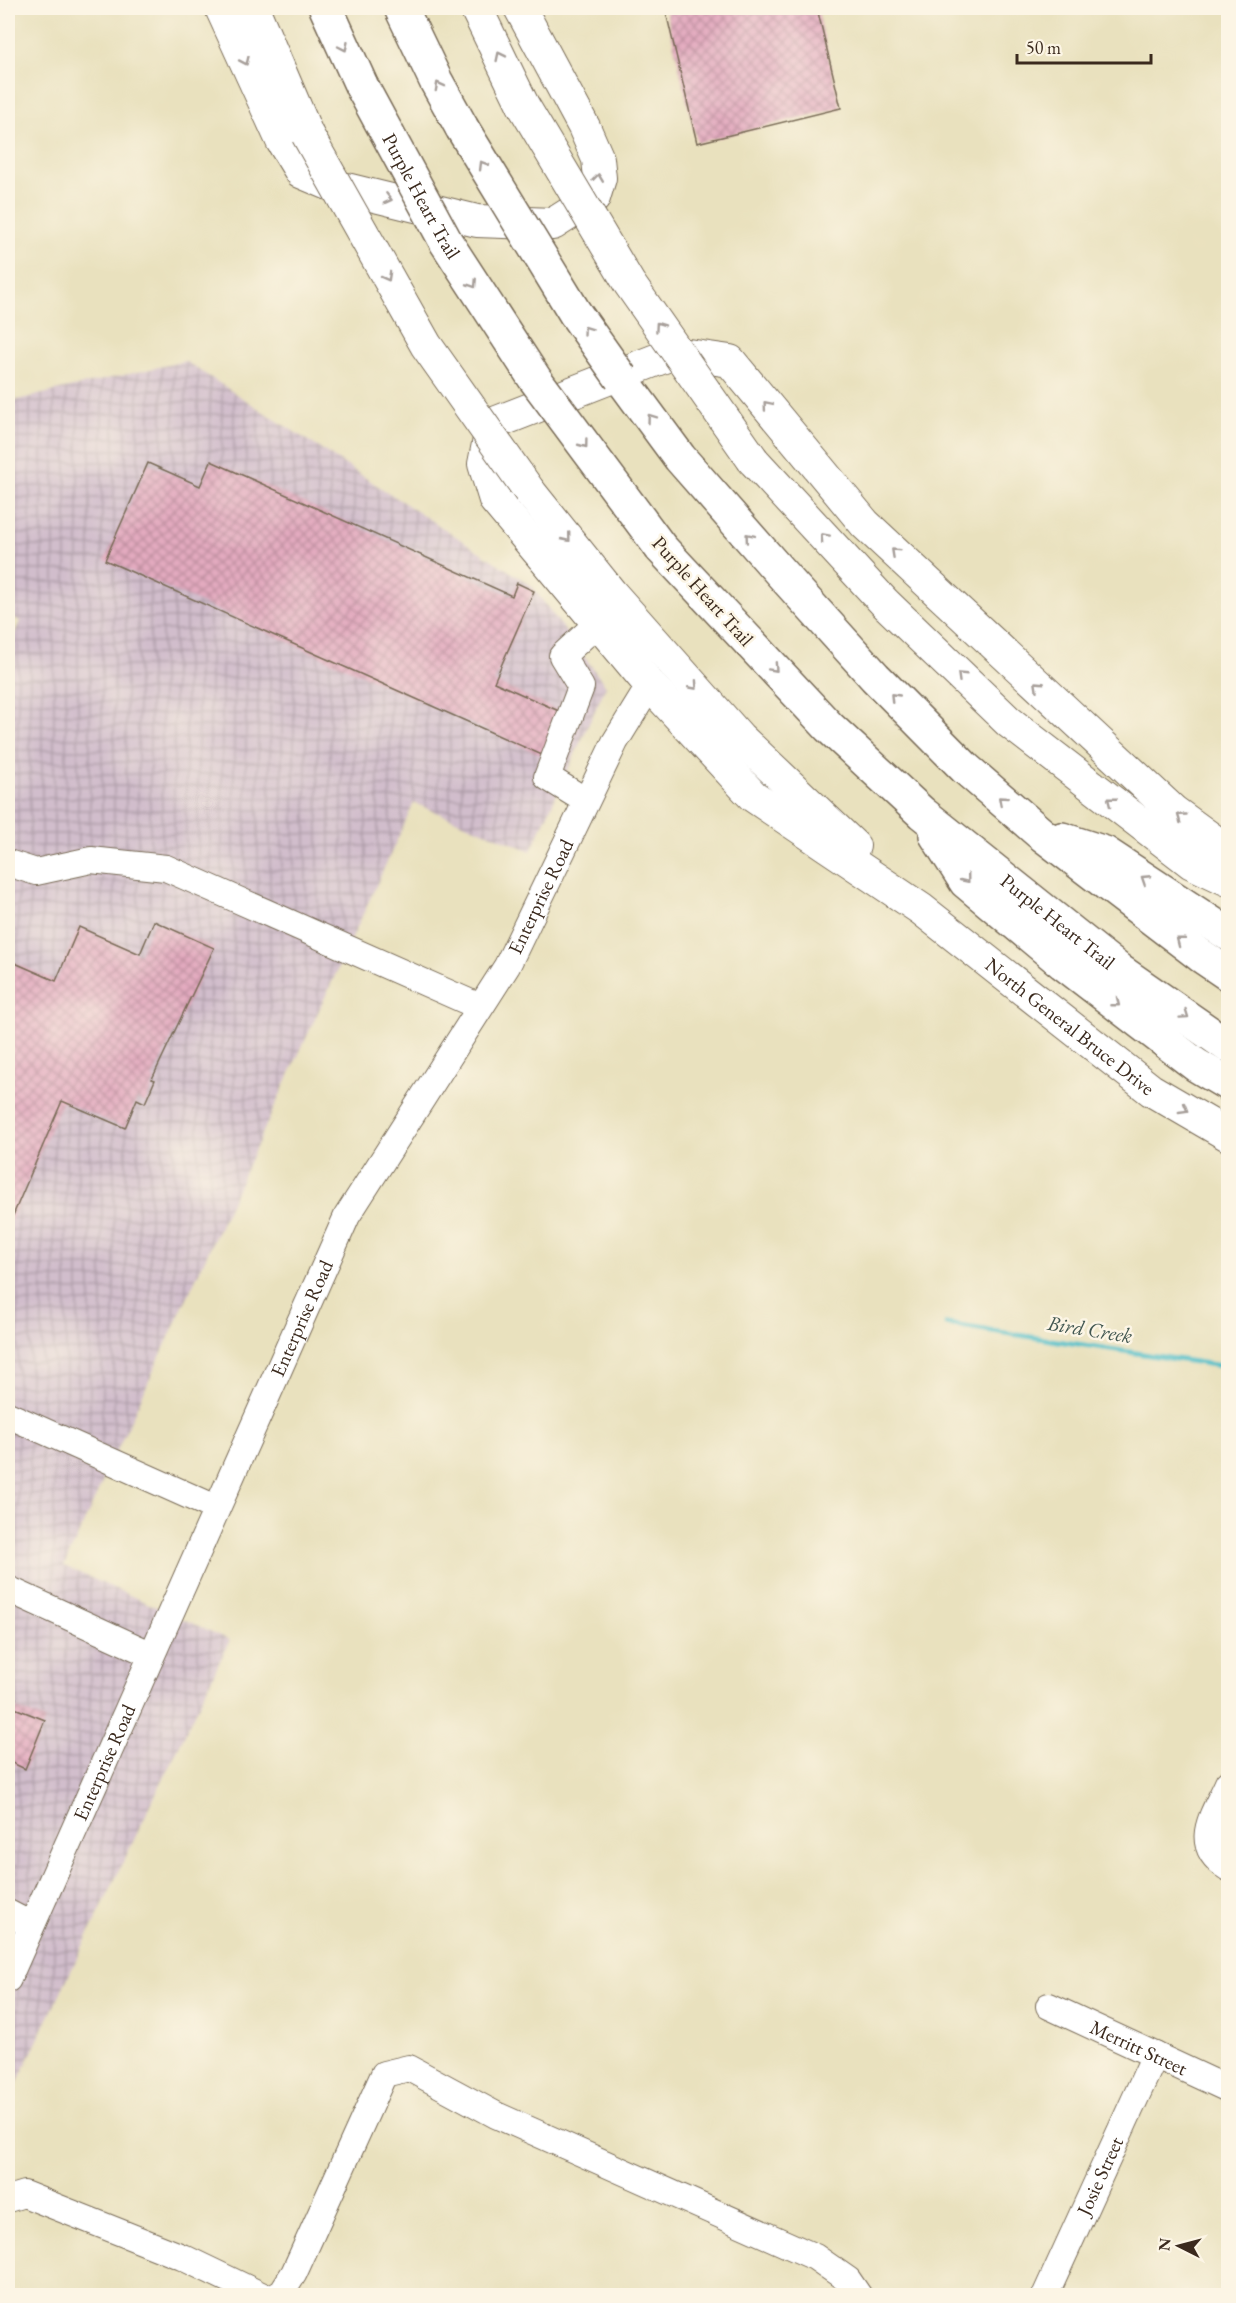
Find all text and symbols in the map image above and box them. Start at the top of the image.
scale bar [1017,27,1150,65]
text: 50 m [1026,36,1061,59]
one-way arrow [337,41,349,52]
one-way arrow [495,52,507,63]
one-way arrow [238,54,250,65]
one-way arrow [435,82,446,93]
street label: Purple Heart Trail [376,128,467,264]
one-way arrow [479,161,491,171]
one-way arrow [591,173,604,183]
one-way arrow [383,192,393,205]
one-way arrow [380,270,392,281]
one-way arrow [466,277,477,288]
one-way arrow [655,321,666,332]
one-way arrow [583,326,594,337]
one-way arrow [763,401,774,412]
one-way arrow [647,413,658,424]
one-way arrow [577,438,588,449]
street label: Purple Heart Trail [647,530,760,652]
one-way arrow [559,531,570,542]
one-way arrow [745,533,756,544]
one-way arrow [821,534,832,545]
one-way arrow [891,548,902,559]
one-way arrow [767,662,778,672]
one-way arrow [958,672,968,683]
one-way arrow [687,679,698,690]
one-way arrow [1034,681,1044,692]
one-way arrow [890,694,901,705]
one-way arrow [998,797,1009,808]
one-way arrow [1107,797,1118,808]
one-way arrow [1177,813,1188,824]
street label: Enterprise Road [502,834,580,958]
street label: Purple Heart Trail [995,868,1121,975]
one-way arrow [958,872,969,883]
one-way arrow [1140,875,1151,886]
one-way arrow [1176,937,1187,948]
street label: North General Bruce Drive [980,952,1160,1101]
one-way arrow [1109,996,1120,1007]
one-way arrow [1178,1008,1189,1019]
one-way arrow [1178,1102,1188,1113]
street label: Enterprise Road [264,1255,339,1381]
water label: Bird Creek [1045,1309,1135,1349]
street label: Enterprise Road [67,1699,142,1825]
street label: Merritt Street [1086,2014,1192,2082]
street label: Josie Street [1070,2132,1129,2221]
north arrow [1149,2216,1209,2276]
text: N [1153,2237,1176,2252]

